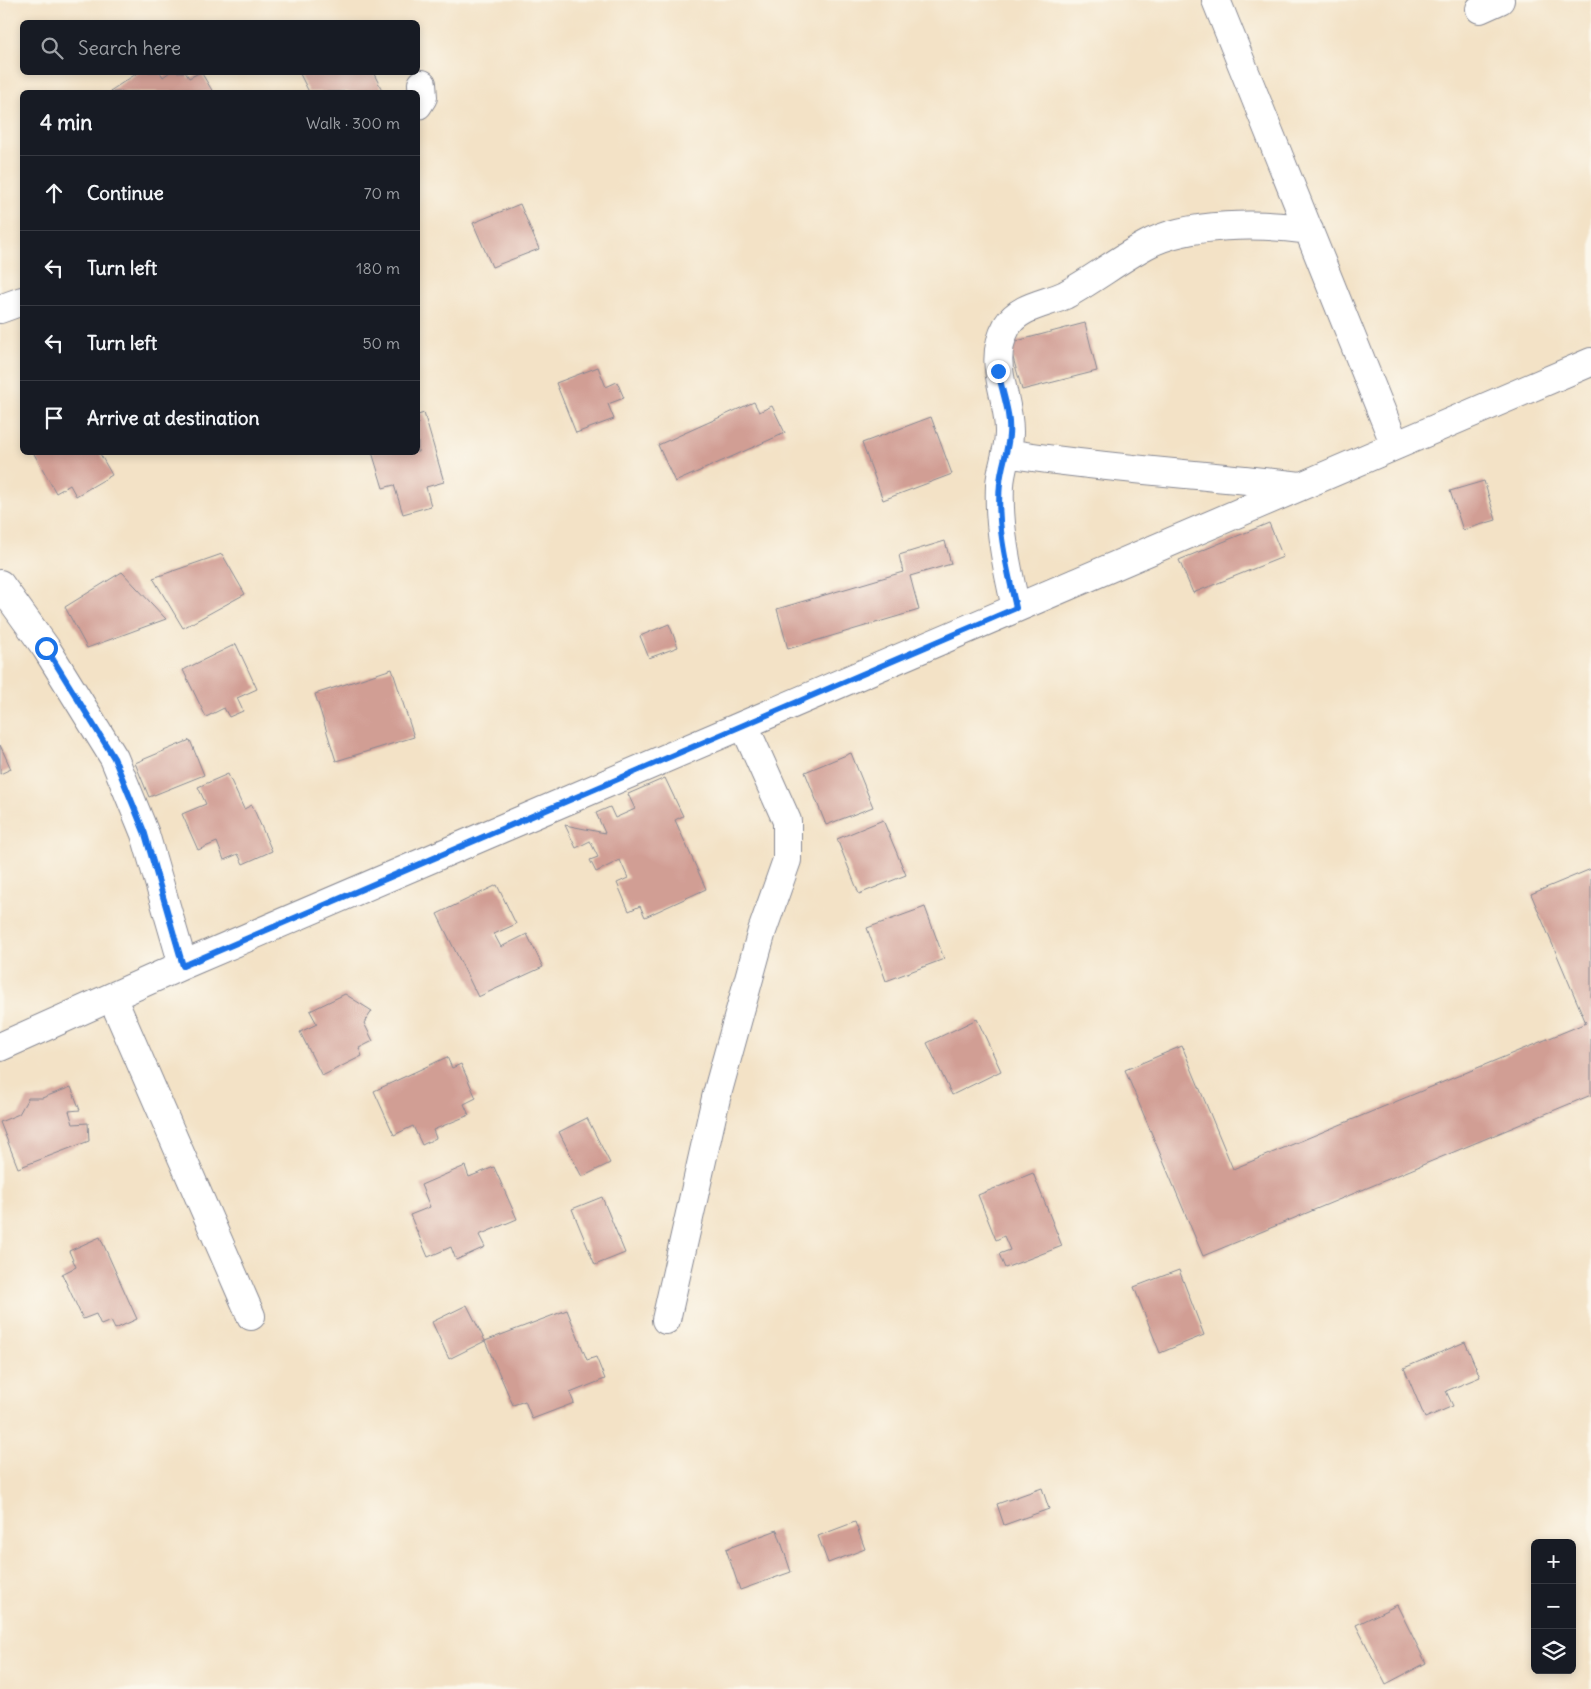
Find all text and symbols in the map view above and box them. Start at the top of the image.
search box [20,20,420,75]
icon: search [38,34,66,62]
text: Search here [78,36,181,60]
text: 4 min [40,109,92,136]
text: Walk · 300 m [306,113,400,133]
icon: ahead [40,179,68,207]
text: Continue [87,181,164,205]
text: 70 m [364,183,400,203]
icon: left [40,254,68,282]
text: Turn left [87,256,157,280]
text: 180 m [356,258,400,278]
icon: left [40,329,68,357]
text: Turn left [87,331,157,355]
text: 50 m [362,333,400,353]
route end [987,360,1010,383]
icon: arrive [40,404,68,432]
text: Arrive at destination [87,406,260,430]
route start [35,637,58,660]
map controls [1531,1539,1576,1674]
button: + [1531,1539,1576,1584]
button: − [1531,1584,1576,1629]
button: layers [1531,1629,1576,1674]

